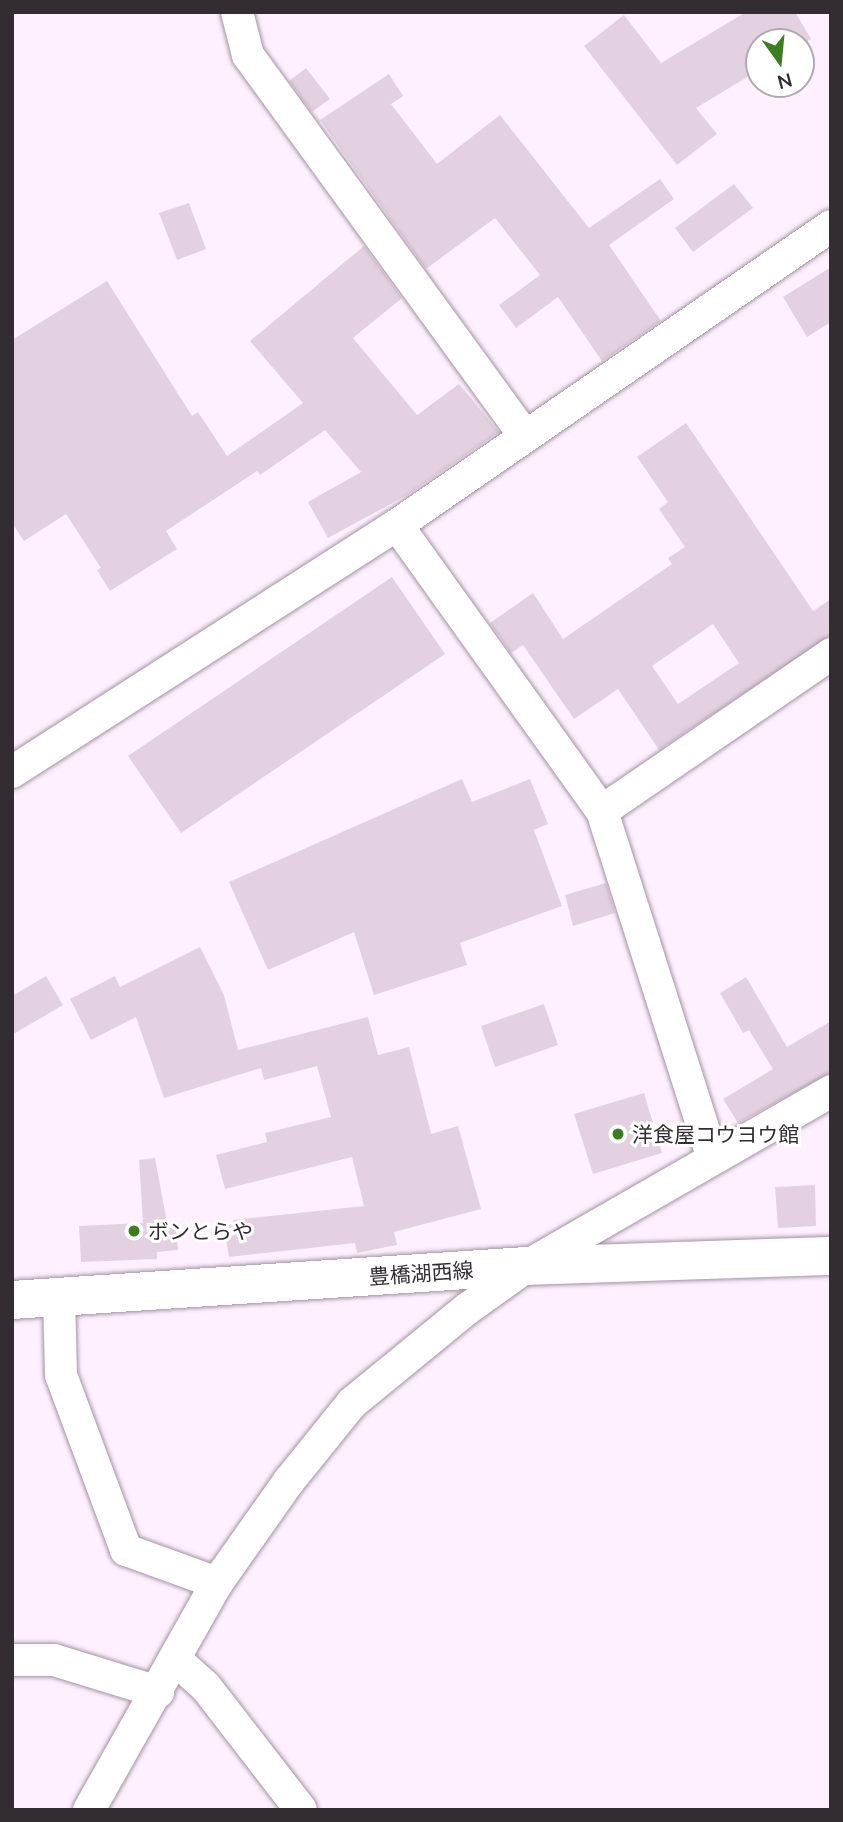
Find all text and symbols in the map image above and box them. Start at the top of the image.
north arrow [745,28,815,98]
text: N [775,68,795,95]
place label: 洋食屋コウヨウ館 [632,1121,800,1147]
marker: 洋食屋コウヨウ館 [610,1126,626,1142]
place label: ボンとらや [148,1218,253,1244]
marker: ボンとらや [126,1223,142,1239]
street label: 豊橋湖西線 [368,1257,474,1289]

